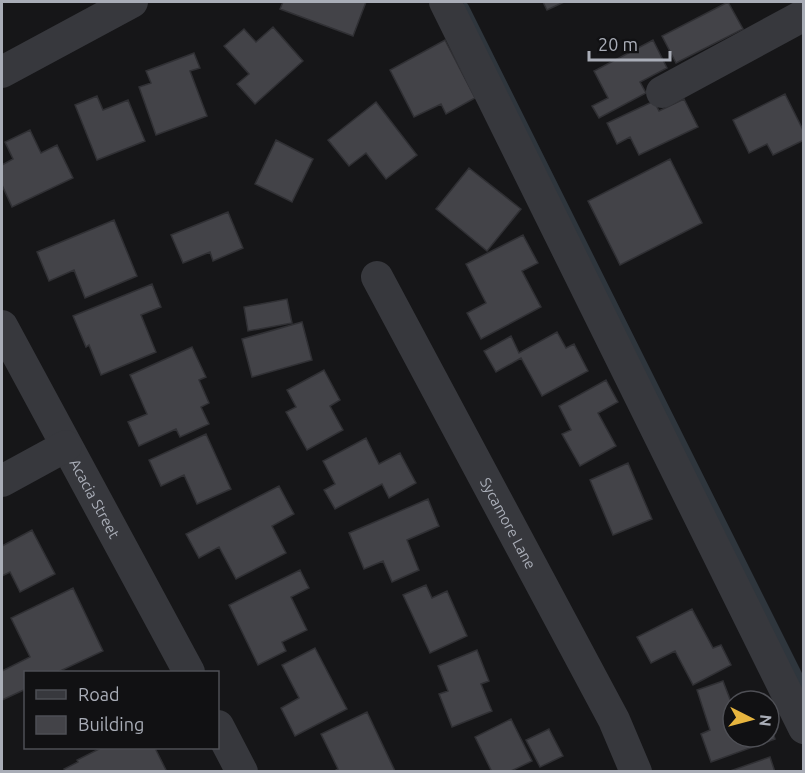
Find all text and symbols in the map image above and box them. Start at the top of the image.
scale bar [589,24,670,62]
text: 20 m [598,34,638,54]
street label: Acacia Street [67,456,124,541]
street label: Sycamore Lane [477,475,540,571]
legend [24,671,219,749]
text: Road [78,684,120,704]
north arrow [721,689,781,749]
text: Building [78,714,144,734]
text: N [756,714,775,727]

